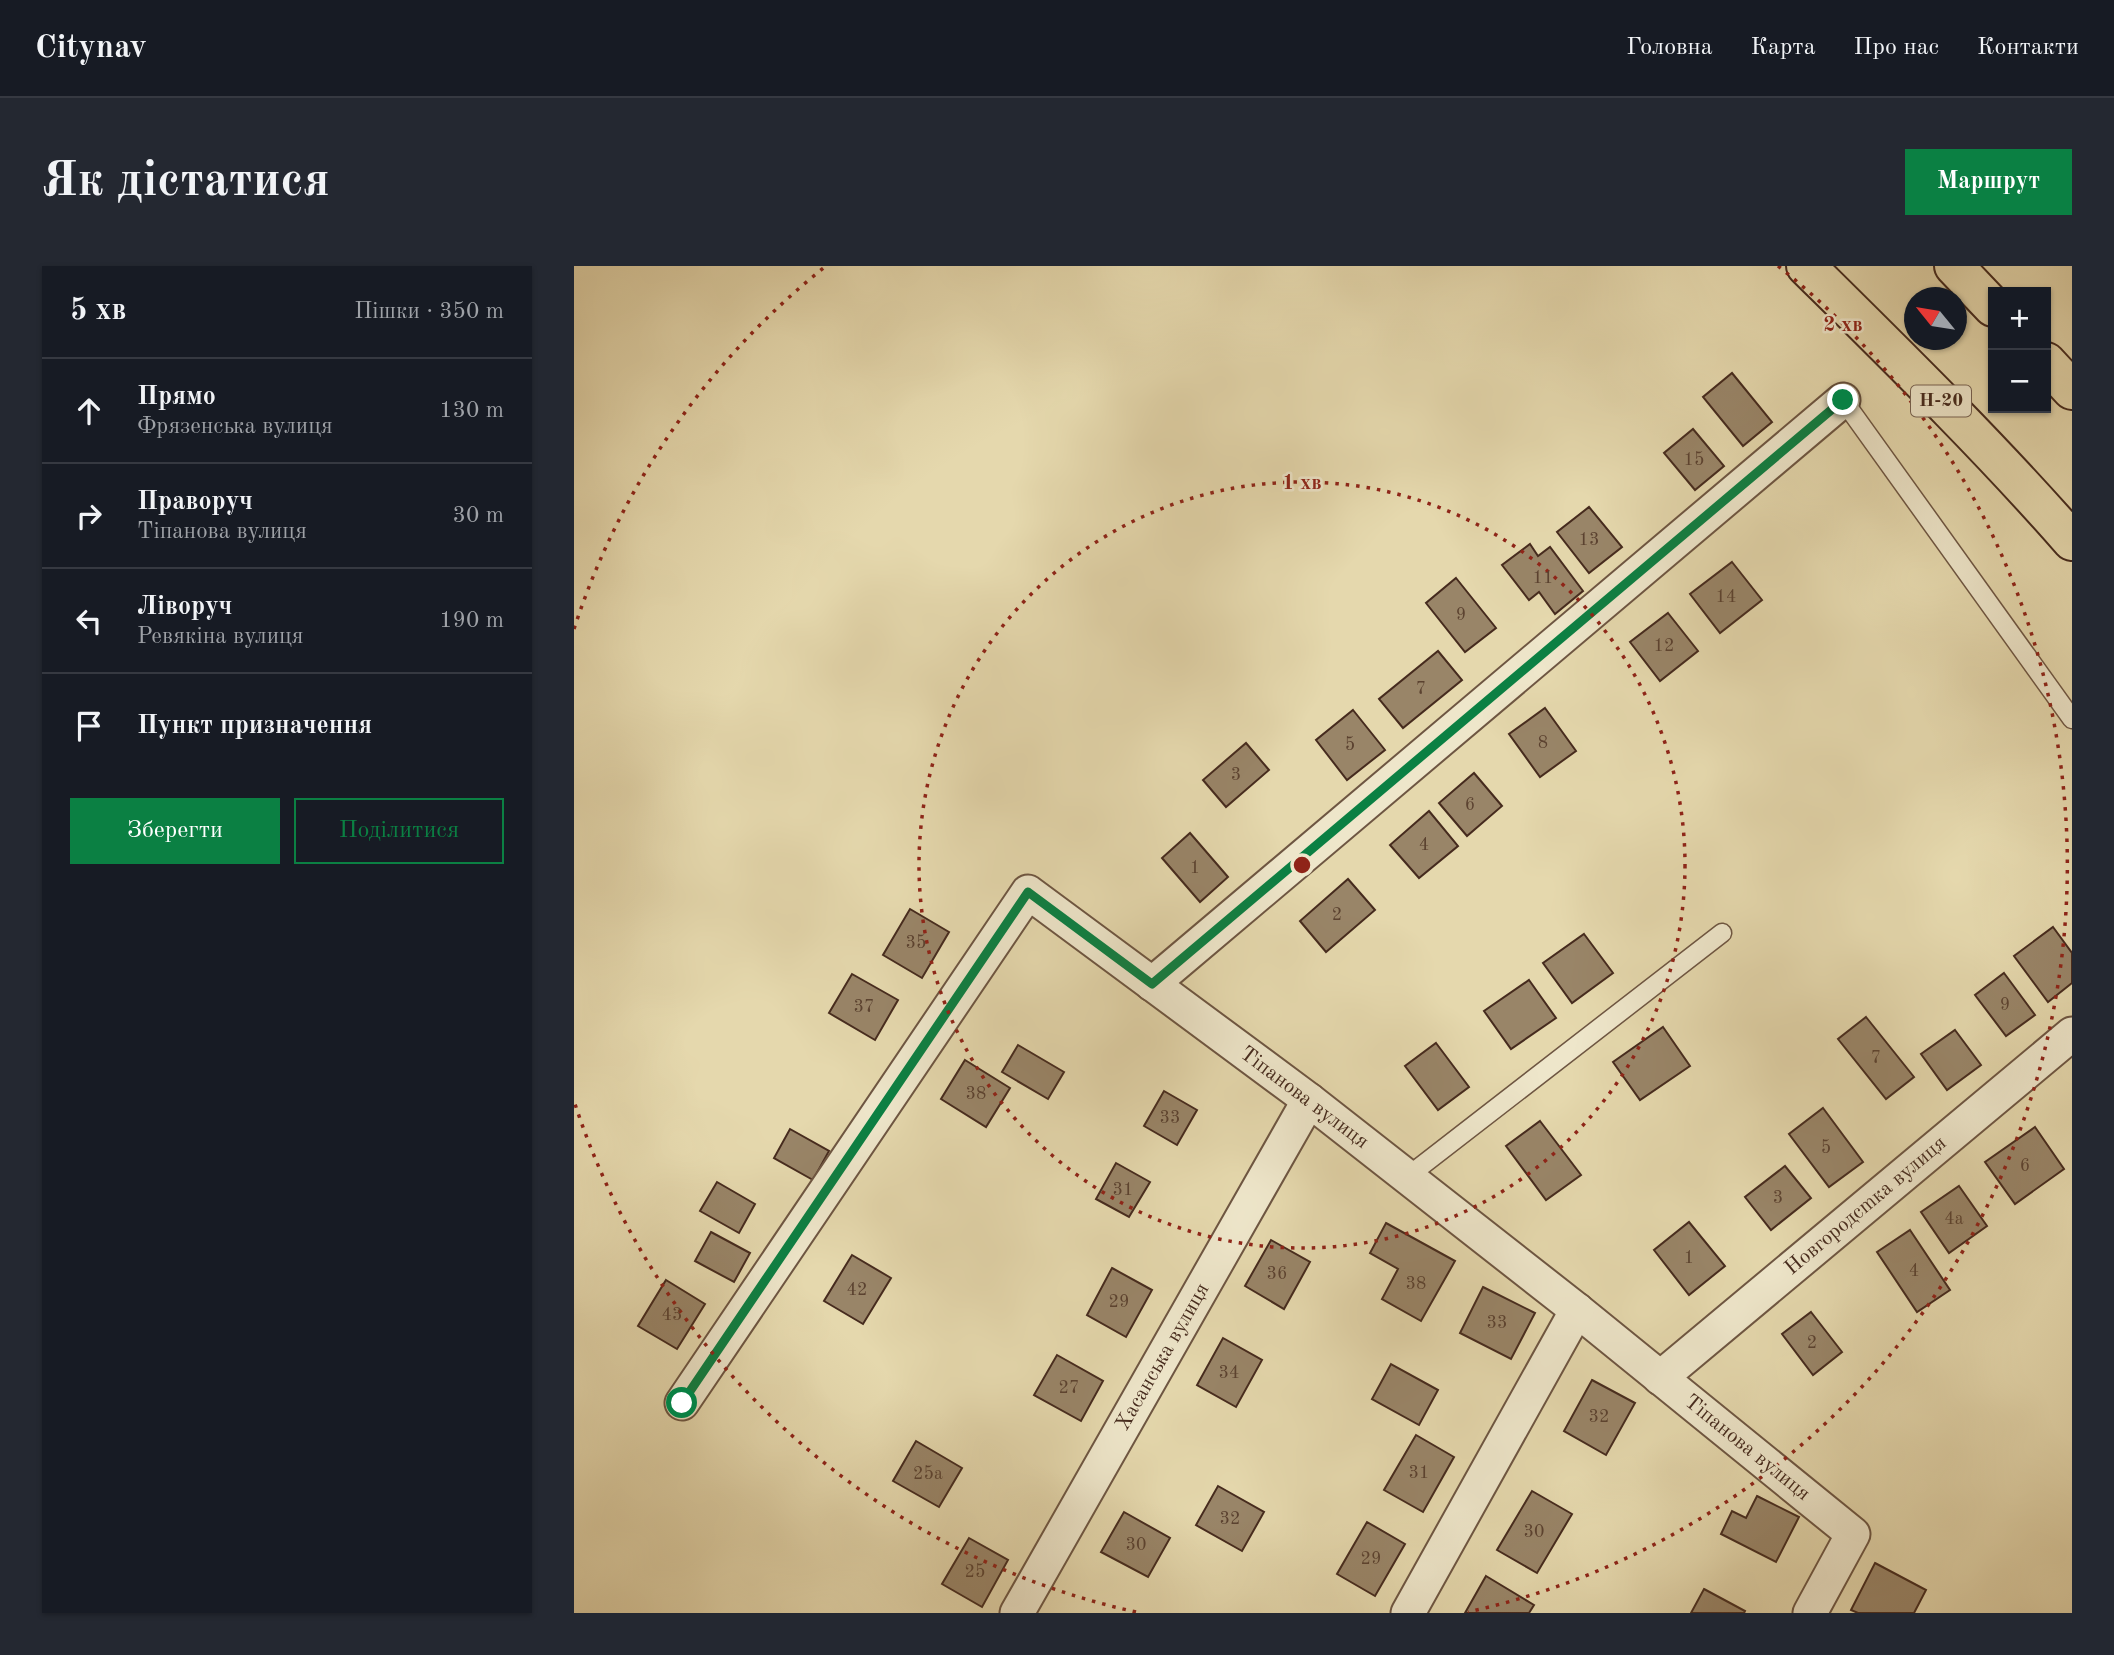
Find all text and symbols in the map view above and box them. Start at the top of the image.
text: Citynav [35,32,147,65]
text: Головна [1626,36,1713,60]
text: Карта [1751,36,1816,60]
text: Про нас [1854,36,1939,60]
text: Контакти [1977,36,2079,60]
button: Маршрут [1905,149,2072,215]
text: Як дістатися [42,158,330,207]
north arrow [1904,287,1967,350]
map controls [1988,287,2051,413]
button: + [1988,287,2051,350]
text: 5 хв [70,296,126,326]
text: Пішки · 350 m [354,300,504,323]
text: 2 хв [1823,315,1863,336]
button: − [1988,350,2051,413]
text: Прямо [137,384,216,410]
route end [1827,384,1858,415]
road number: Н-20 [1911,385,1971,416]
icon: ahead [70,392,108,430]
text: 130 m [439,399,504,422]
text: Фрязенська вулиця [137,415,333,438]
house number: 15 [1684,451,1704,469]
text: 1 хв [1282,473,1322,494]
text: Праворуч [137,489,253,515]
icon: right [70,497,108,535]
text: 30 m [453,504,504,527]
text: Тіпанова вулиця [137,520,307,543]
house number: 13 [1579,531,1599,549]
house number: 11 [1533,569,1553,587]
house number: 14 [1716,588,1736,606]
text: Ліворуч [137,594,232,620]
icon: left [70,602,108,640]
house number: 9 [1456,606,1466,624]
text: 190 m [439,609,504,632]
text: Ревякiна вулиця [137,625,304,648]
house number: 12 [1654,637,1674,655]
house number: 7 [1416,680,1426,698]
icon: arrive [70,707,108,745]
text: Пункт призначення [137,713,372,739]
house number: 8 [1538,734,1548,752]
house number: 5 [1345,736,1355,754]
house number: 3 [1231,766,1241,784]
house number: 6 [1465,796,1475,814]
button: Зберегти [70,798,280,864]
button: Поділитися [294,798,504,864]
house number: 4 [1419,836,1429,854]
centre of rings [1290,853,1314,877]
house number: 1 [1190,859,1200,877]
house number: 2 [1332,906,1342,924]
house number: 35 [906,934,926,952]
house number: 9 [2000,996,2010,1014]
house number: 37 [854,998,874,1016]
street label: Тіпанова вулиця [1236,1043,1372,1153]
house number: 7 [1871,1049,1881,1067]
house number: 38 [966,1085,986,1103]
house number: 33 [1160,1109,1180,1127]
street label: Новгородсmка вулиця [1781,1133,1951,1279]
house number: 5 [1821,1139,1831,1157]
house number: 6 [2020,1157,2030,1175]
house number: 31 [1113,1181,1133,1199]
house number: 3 [1773,1189,1783,1207]
house number: 4а [1944,1210,1964,1228]
house number: 1 [1684,1249,1694,1267]
house number: 4 [1909,1262,1919,1280]
house number: 36 [1267,1265,1287,1283]
house number: 38 [1406,1275,1426,1293]
street label: Хасанська вулиця [1112,1280,1214,1434]
house number: 42 [847,1281,867,1299]
house number: 29 [1109,1293,1129,1311]
house number: 43 [662,1306,682,1324]
house number: 33 [1487,1314,1507,1332]
house number: 2 [1807,1334,1817,1352]
house number: 34 [1219,1364,1239,1382]
house number: 27 [1059,1379,1079,1397]
route start [666,1387,697,1418]
street label: Тіпанова вулиця [1680,1391,1814,1505]
house number: 32 [1589,1408,1609,1426]
house number: 31 [1409,1464,1429,1482]
house number: 25а [913,1465,943,1483]
house number: 32 [1220,1510,1240,1528]
house number: 30 [1524,1523,1544,1541]
house number: 30 [1126,1536,1146,1554]
house number: 29 [1361,1550,1381,1568]
house number: 25 [965,1563,985,1581]

